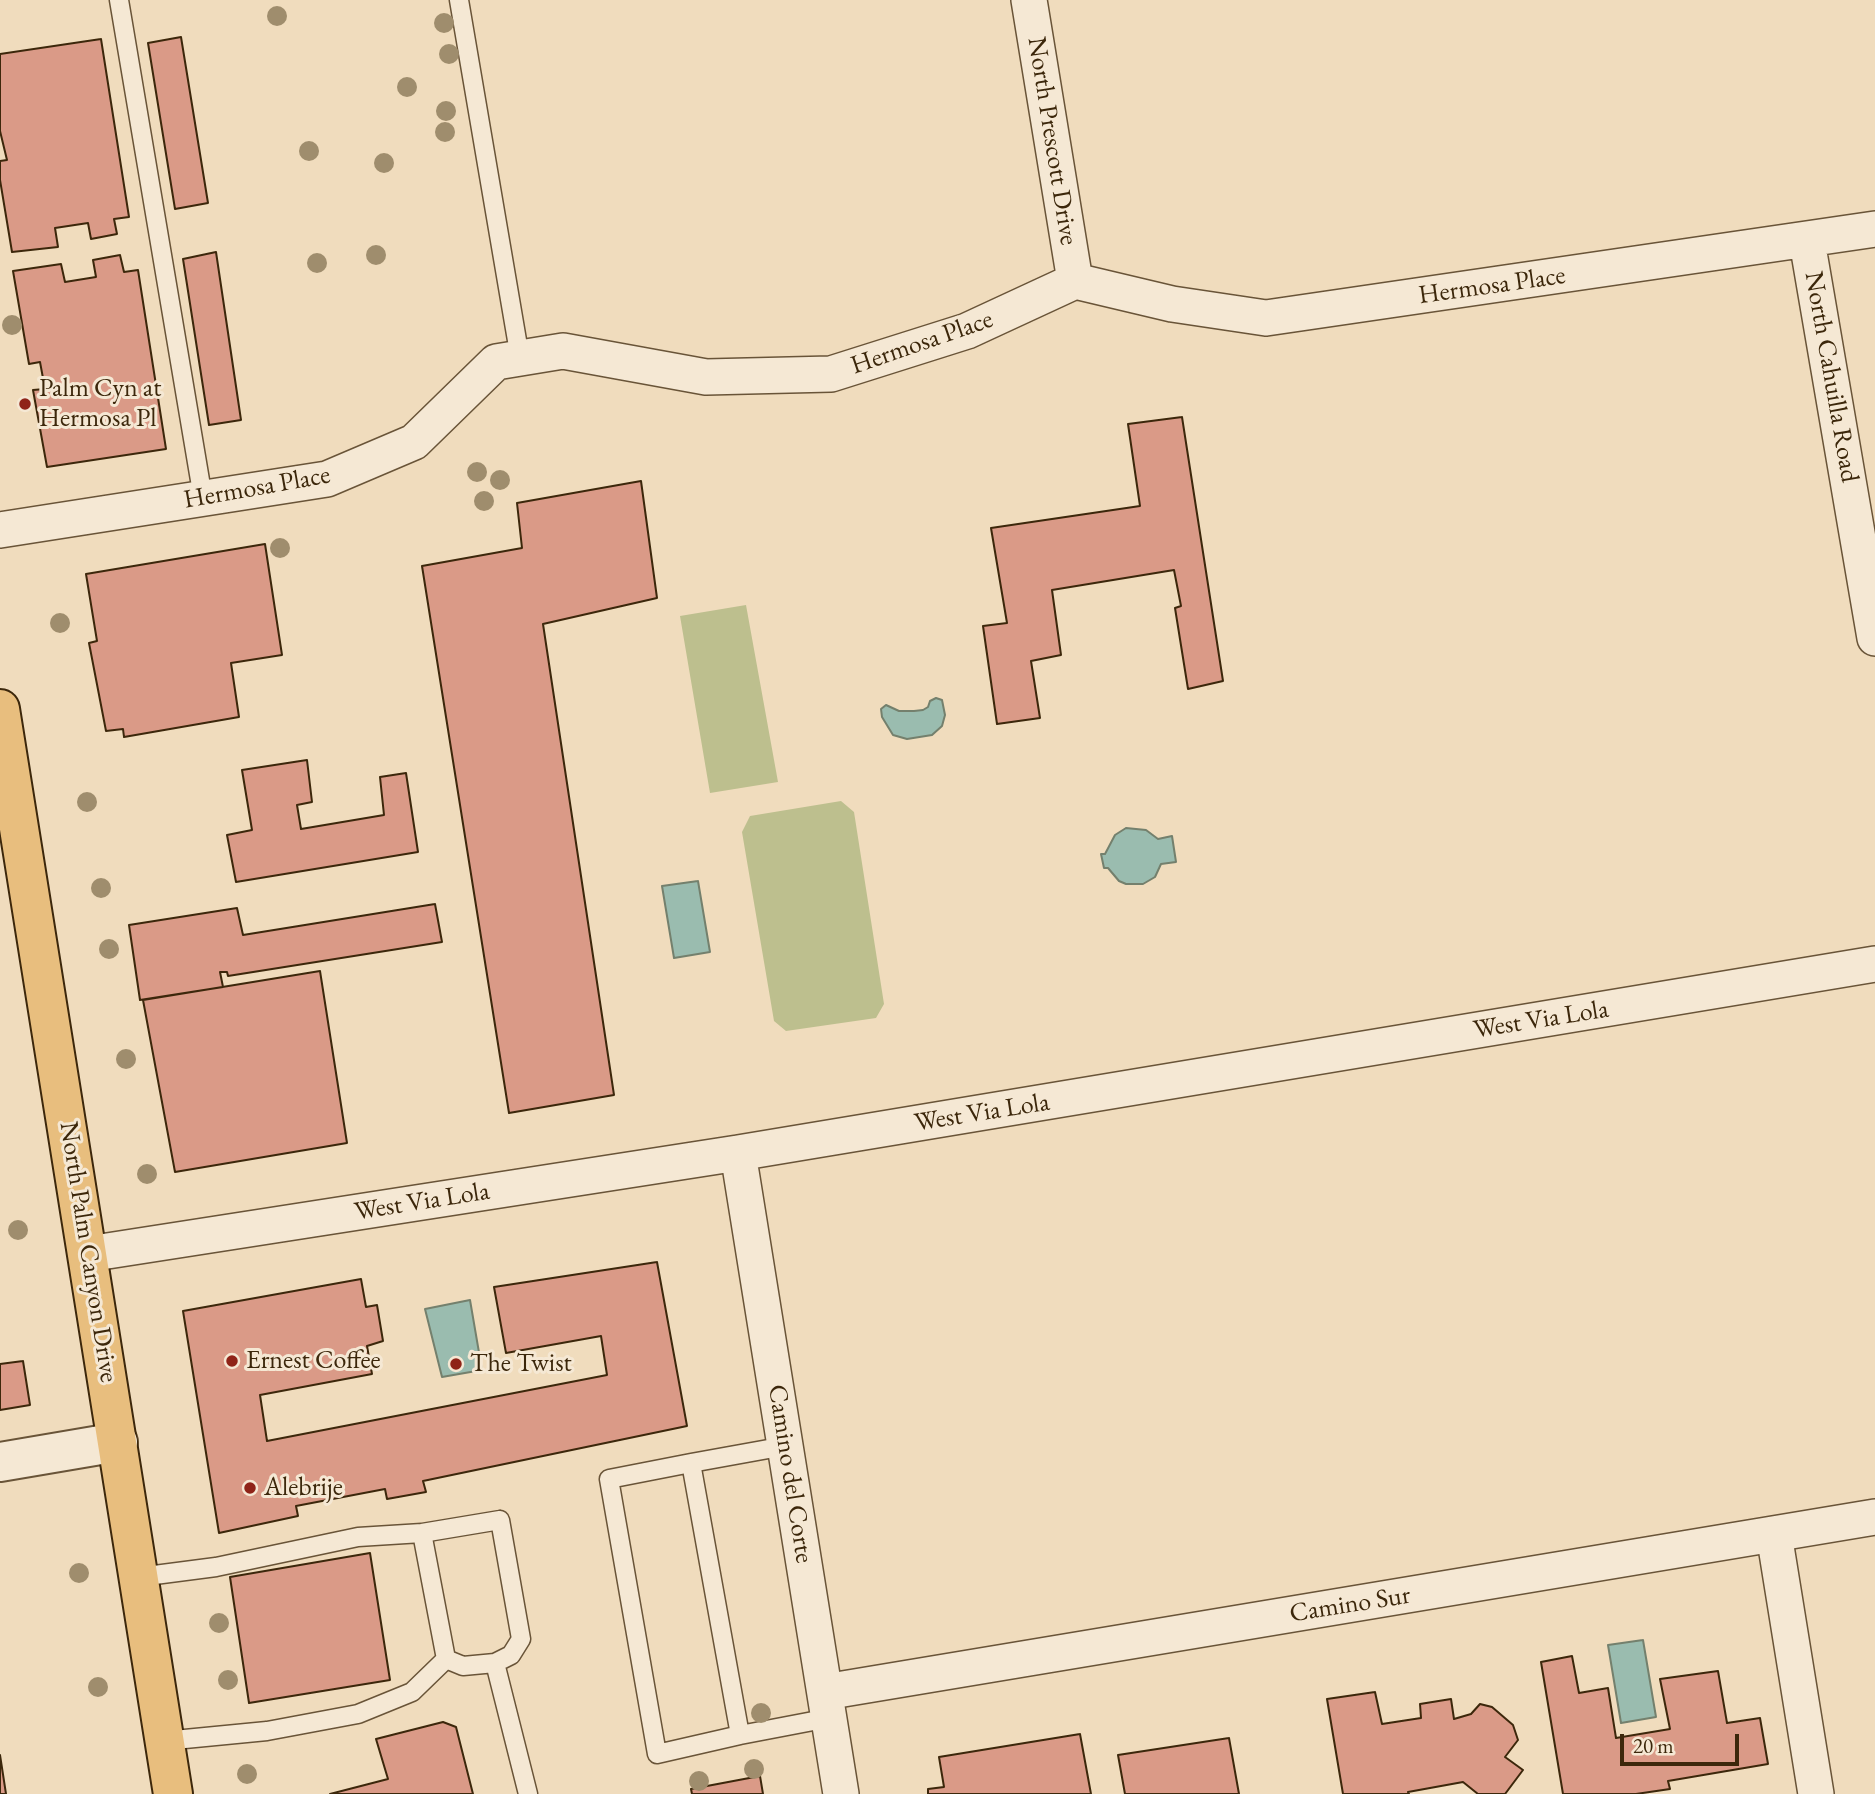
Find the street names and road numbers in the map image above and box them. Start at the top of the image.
street label: North Prescott Drive [1020,35,1084,247]
street label: Hermosa Place [1416,260,1568,312]
street label: North Cahuilla Road [1797,269,1865,485]
street label: Hermosa Place [847,304,997,382]
street label: Hermosa Place [181,460,333,516]
street label: West Via Lola [1471,994,1611,1046]
street label: West Via Lola [912,1087,1052,1139]
street label: North Palm Canyon Drive [52,1119,124,1385]
street label: West Via Lola [352,1176,492,1228]
street label: Camino del Corte [760,1383,820,1565]
street label: Camino Sur [1287,1580,1413,1630]

